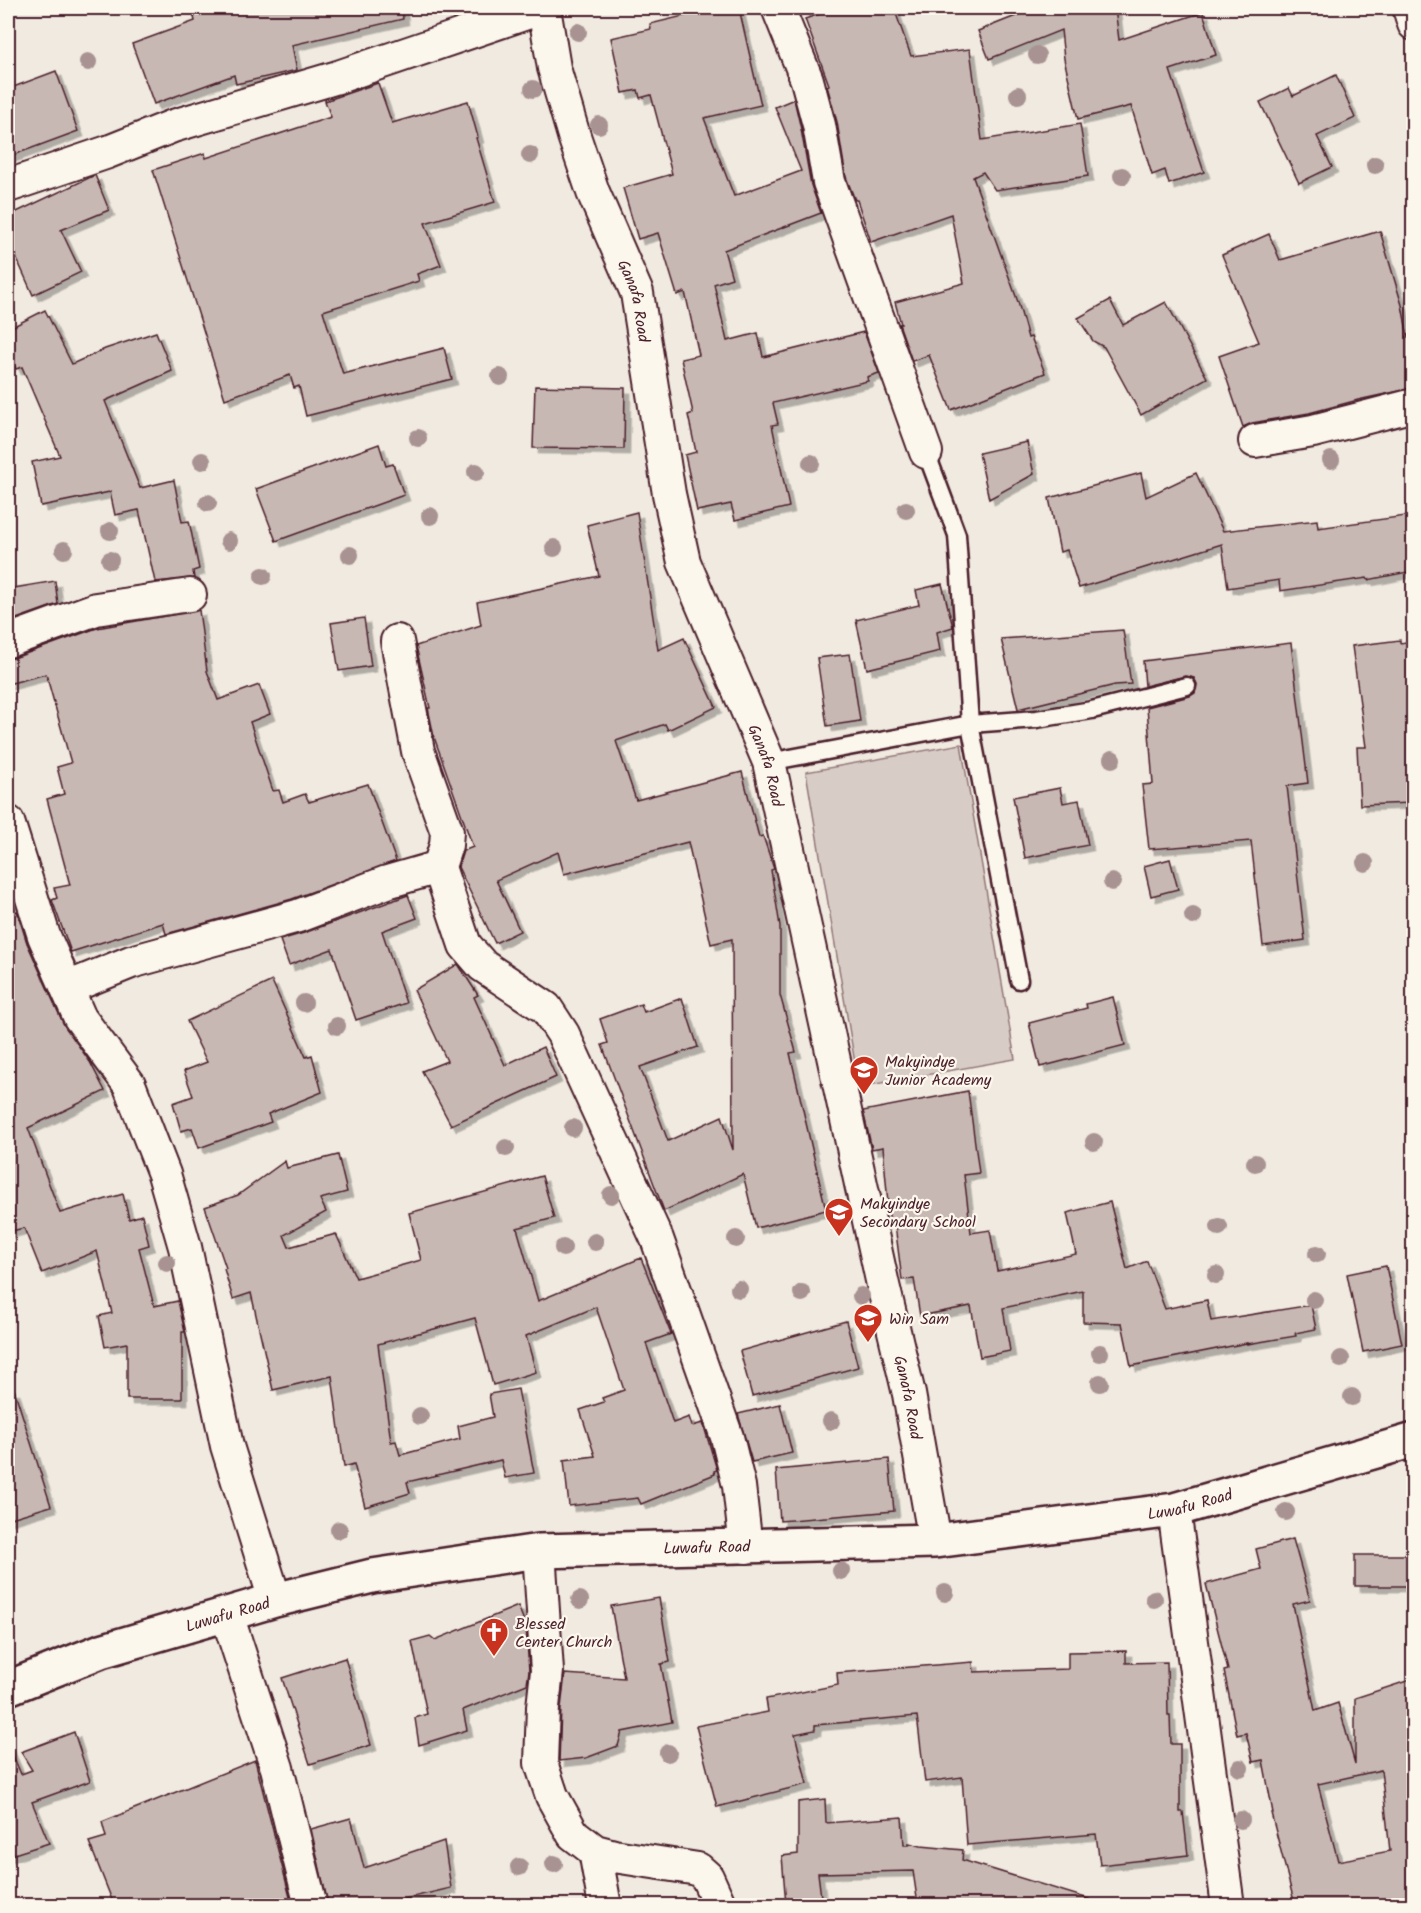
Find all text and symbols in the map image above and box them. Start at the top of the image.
street label: Ganafa Road [610,256,656,345]
street label: Ganafa Road [740,721,790,810]
place label: Makyindye Junior Academy [885,1050,992,1093]
school or university icon: Makyindye Junior Academy [848,1054,880,1096]
place label: Makyindye Secondary School [860,1192,976,1235]
school or university icon: Makyindye Secondary School [823,1196,855,1238]
school or university icon: Win Sam [852,1302,884,1344]
place label: Win Sam [889,1307,949,1332]
street label: Ganafa Road [886,1353,928,1443]
street label: Luwafu Road [1146,1482,1237,1527]
street label: Luwafu Road [663,1535,752,1562]
street label: Luwafu Road [183,1591,274,1640]
place label: Blessed Center Church [515,1612,612,1655]
church icon: Blessed Center Church [478,1616,510,1658]

